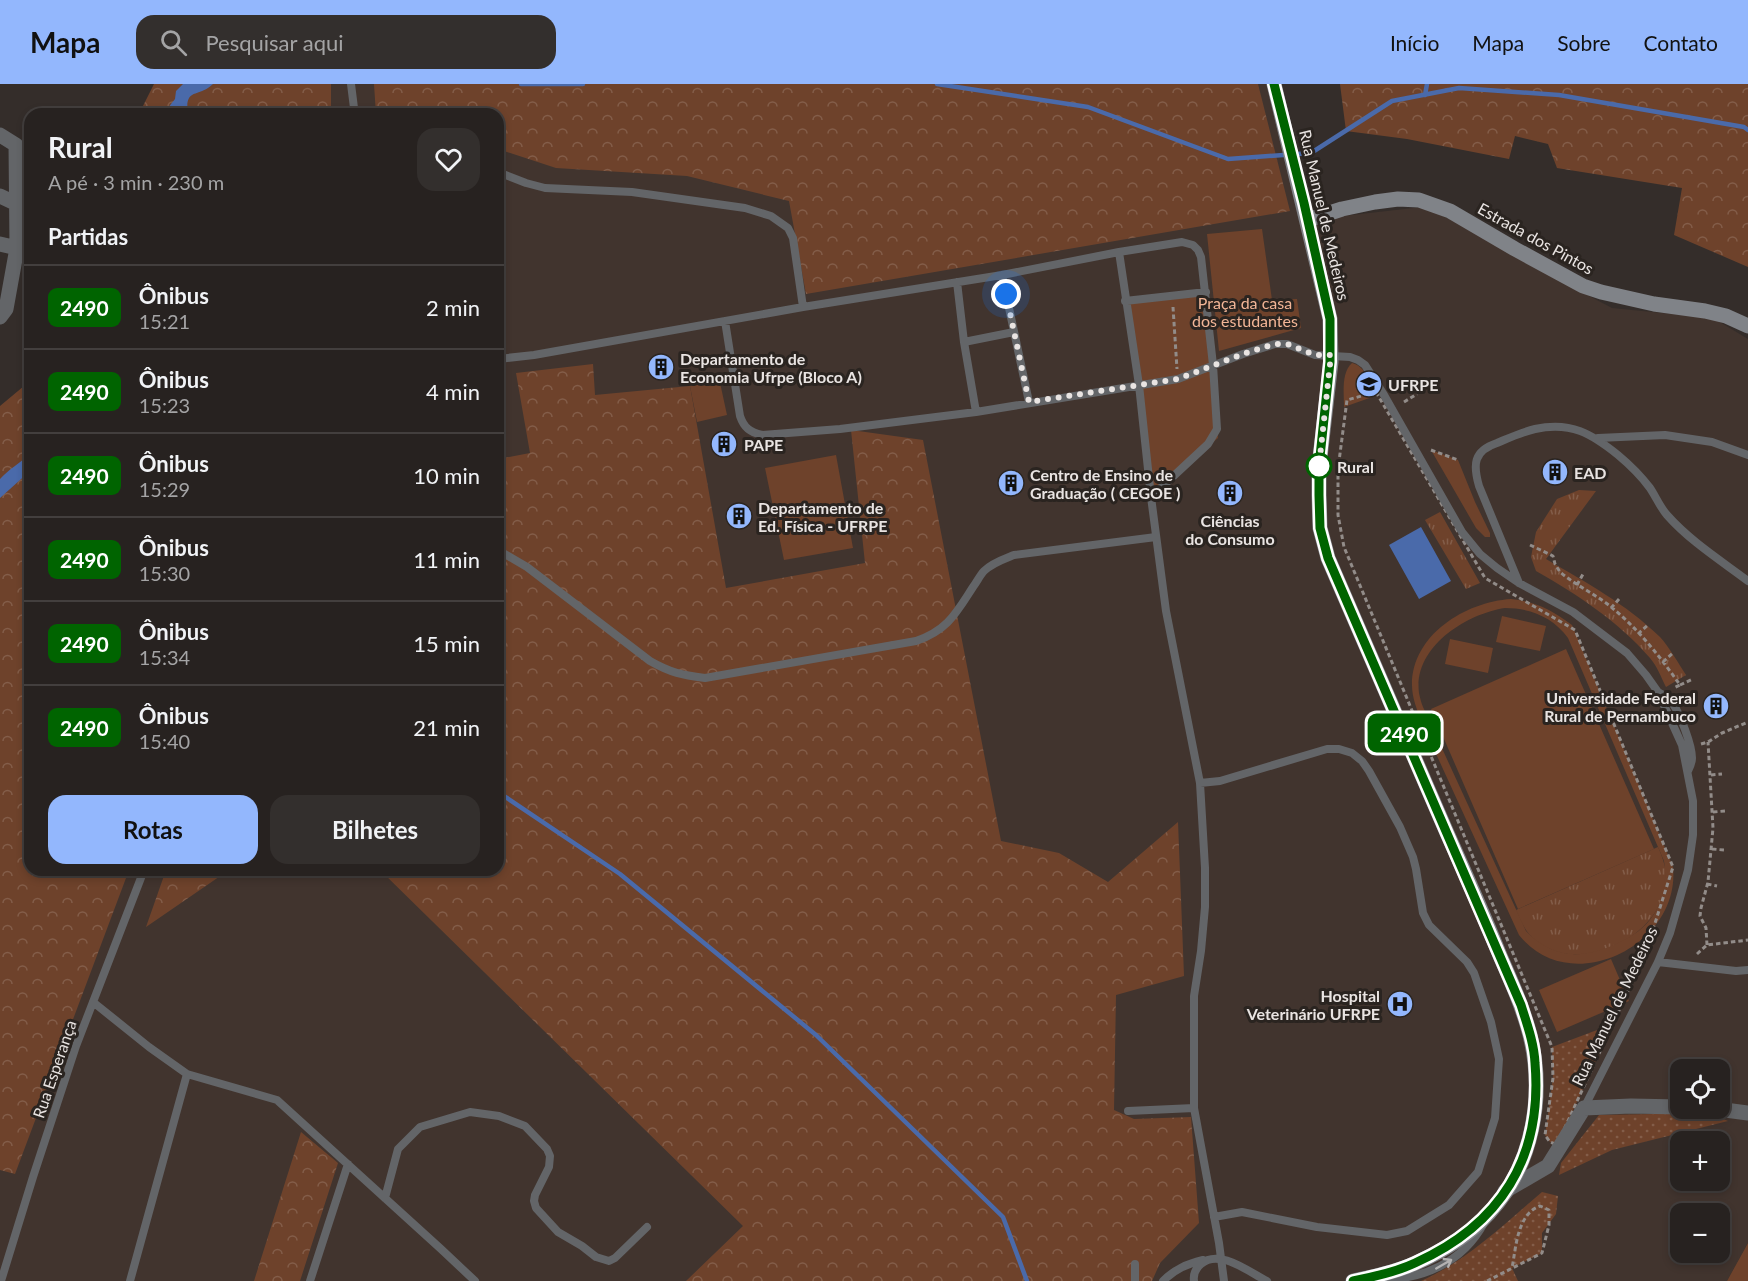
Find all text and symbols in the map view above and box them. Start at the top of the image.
search box [136,15,556,69]
text: Mapa [30,25,100,59]
icon: search [157,26,190,59]
text: Pesquisar aqui [205,29,344,56]
text: Início [1390,30,1439,55]
text: Mapa [1472,30,1524,55]
text: Sobre [1557,30,1610,55]
text: Contato [1643,30,1718,55]
button: heart [417,128,480,191]
street label: Rua Manuel de Medeiros [1296,128,1354,302]
text: Rural [48,130,113,164]
text: A pé · 3 min · 230 m [48,170,224,194]
street label: Estrada dos Pintos [1475,198,1597,278]
text: Partidas [48,223,128,250]
your location [991,279,1021,309]
text: Ônibus [139,282,209,309]
park label: Praça da casa dos estudantes [1192,293,1298,330]
text: 2 min [426,294,480,321]
text: 2490 [60,295,109,320]
text: 15:21 [139,309,190,333]
place label: Departamento de Economia Ufrpe (Bloco A) [680,349,862,386]
building icon: Departamento de Economia Ufrpe (Bloco A) [646,352,676,382]
text: Ônibus [139,366,209,393]
school or university icon: UFRPE [1354,369,1384,399]
place label: UFRPE [1388,375,1438,394]
text: 4 min [426,378,480,405]
text: 2490 [60,379,109,404]
text: 15:23 [139,393,190,417]
building icon: PAPE [709,429,739,459]
place label: PAPE [744,435,783,454]
text: Ônibus [139,450,209,477]
marker: Rural [1306,453,1332,479]
place label: Rural [1337,457,1374,476]
building icon: EAD [1540,457,1570,487]
text: 10 min [413,462,480,489]
text: 2490 [60,463,109,488]
place label: EAD [1574,463,1606,482]
place label: Centro de Ensino de Graduação ( CEGOE ) [1030,465,1180,502]
building icon: Centro de Ensino de Graduação ( CEGOE ) [996,468,1026,498]
text: 15:29 [139,477,190,501]
building icon: Ciências do Consumo [1215,478,1245,508]
place label: Departamento de Ed. Física - UFRPE [758,498,887,535]
building icon: Departamento de Ed. Física - UFRPE [724,501,754,531]
place label: Ciências do Consumo [1185,511,1275,548]
text: Ônibus [139,534,209,561]
text: 11 min [413,546,480,573]
text: 2490 [60,547,109,572]
text: 15:30 [139,561,190,585]
text: Ônibus [139,618,209,645]
text: 15 min [413,630,480,657]
text: 2490 [60,631,109,656]
text: 15:34 [139,645,190,669]
place label: Universidade Federal Rural de Pernambuco [1544,688,1696,725]
building icon: Universidade Federal Rural de Pernambuco [1701,691,1731,721]
text: Ônibus [139,702,209,729]
text: 21 min [413,714,480,741]
line badge: 2490 [1362,714,1446,752]
text: 2490 [60,715,109,740]
text: 2490 [1380,721,1428,746]
text: 15:40 [139,729,190,753]
button: Rotas [48,795,258,864]
button: Bilhetes [270,795,480,864]
street label: Rua Manuel de Medeiros [1567,923,1661,1089]
place label: Hospital Veterinário UFRPE [1246,986,1380,1023]
hospital icon: Hospital Veterinário UFRPE [1385,989,1415,1019]
street label: Rua Esperança [28,1018,80,1120]
map controls [1670,1059,1730,1263]
button: locate [1670,1059,1730,1119]
button: + [1670,1131,1730,1191]
button: − [1670,1203,1730,1263]
one-way arrow [1435,1258,1452,1270]

